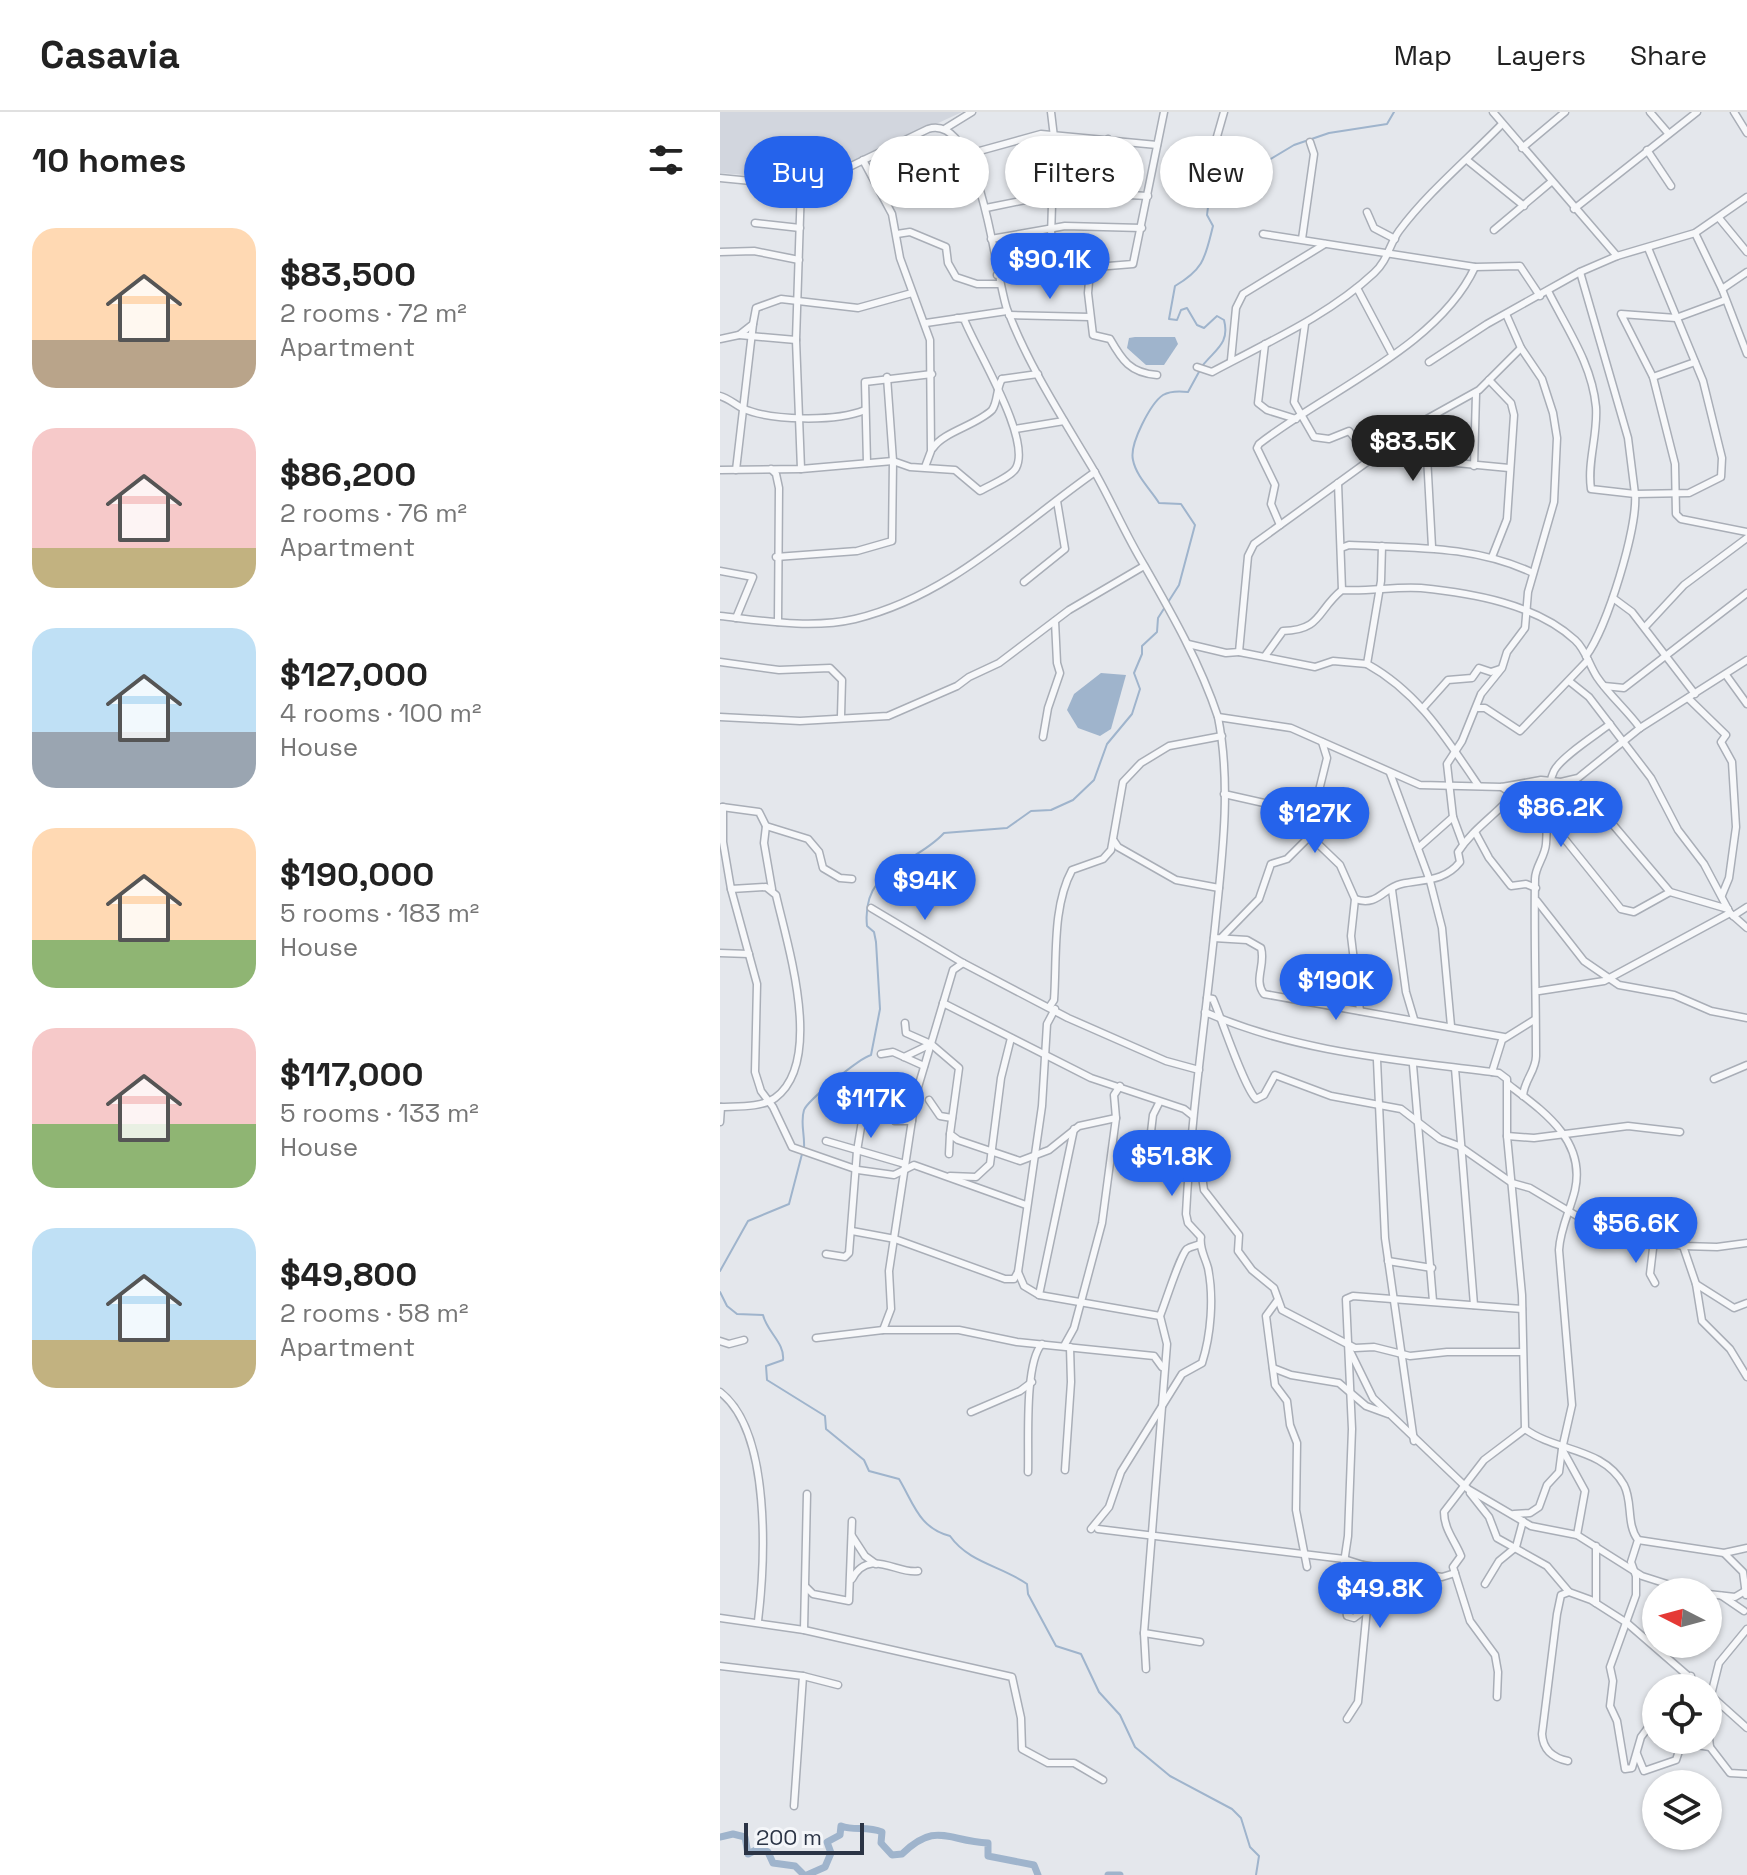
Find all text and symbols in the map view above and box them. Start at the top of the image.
text: Casavia [40,31,180,79]
text: Map [1394,37,1452,73]
text: Layers [1496,37,1586,73]
text: Share [1630,37,1707,73]
chip: Buy [744,136,853,208]
chip: Rent [869,136,989,208]
chip: Filters [1005,136,1144,208]
chip: New [1160,136,1273,208]
icon: filters [644,138,688,182]
text: 10 homes [32,139,186,182]
pin: $90.1K [985,233,1115,301]
text: $90.1K [1009,242,1091,276]
text: $83,500 [280,253,416,296]
icon: home [96,260,192,356]
text: 2 rooms · 72 m² [280,296,467,330]
text: Apartment [280,330,415,364]
pin: $83.5K [1348,415,1478,483]
text: $83.5K [1370,424,1456,458]
text: $86,200 [280,453,416,496]
icon: home [96,460,192,556]
text: 2 rooms · 76 m² [280,496,467,530]
text: Apartment [280,530,415,564]
text: $127,000 [280,653,428,696]
icon: home [96,660,192,756]
text: 4 rooms · 100 m² [280,696,481,730]
text: House [280,730,358,764]
pin: $86.2K [1496,781,1626,849]
pin: $127K [1259,787,1371,855]
text: $86.2K [1518,790,1604,824]
text: $127K [1278,796,1352,830]
text: $190,000 [280,853,434,896]
pin: $94K [878,854,972,922]
icon: home [96,860,192,956]
text: $94K [893,863,957,897]
text: 5 rooms · 183 m² [280,896,479,930]
text: House [280,930,358,964]
pin: $190K [1280,954,1392,1022]
text: $190K [1298,963,1374,997]
text: $117,000 [280,1053,424,1096]
icon: home [96,1060,192,1156]
pin: $117K [815,1072,927,1140]
text: $117K [836,1081,906,1115]
text: 5 rooms · 133 m² [280,1096,479,1130]
text: House [280,1130,358,1164]
pin: $51.8K [1107,1130,1237,1198]
text: $51.8K [1131,1139,1213,1173]
pin: $56.6K [1571,1197,1701,1265]
text: $56.6K [1592,1206,1680,1240]
text: $49,800 [280,1253,417,1296]
icon: home [96,1260,192,1356]
text: 2 rooms · 58 m² [280,1296,468,1330]
text: Apartment [280,1330,415,1364]
pin: $49.8K [1315,1562,1445,1630]
text: $49.8K [1336,1571,1424,1605]
north arrow [1642,1578,1722,1658]
map controls [1642,1578,1722,1850]
button: locate [1642,1674,1722,1754]
button: layers [1642,1770,1722,1850]
scale bar [744,1819,864,1855]
text: 200 m [756,1823,822,1851]

